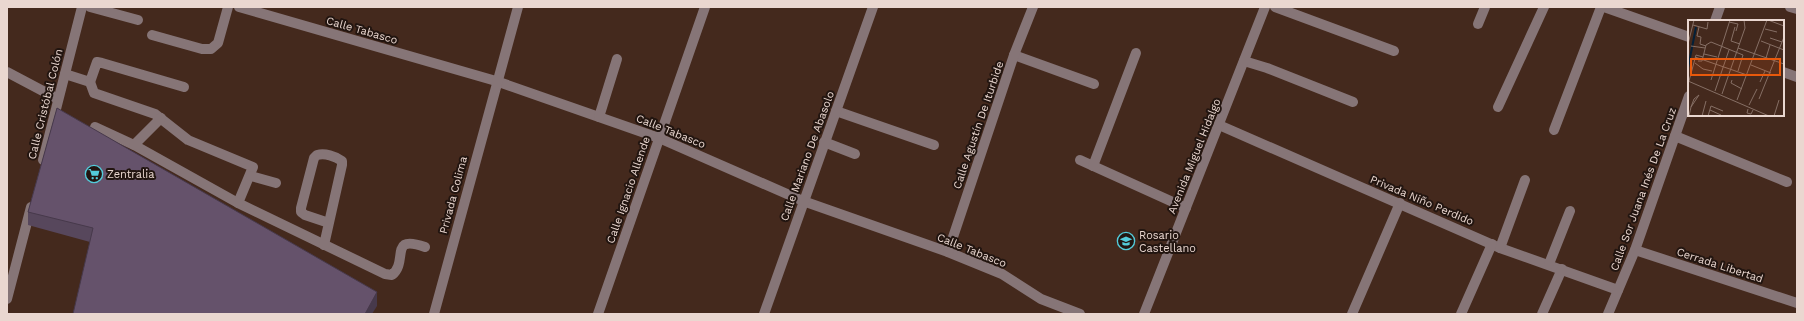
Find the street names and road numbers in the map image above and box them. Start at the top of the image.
street label: Calle Tabasco [325,14,399,47]
street label: Calle Cristóbal Colón [25,48,66,161]
street label: Calle Agustín De Iturbide [950,60,1006,191]
street label: Calle Mariano De Abasolo [778,89,837,223]
street label: Avenida Miguel Hidalgo [1165,97,1224,216]
street label: Calle Sor Juana Inés De La Cruz [1608,106,1679,272]
street label: Calle Tabasco [634,112,707,151]
street label: Calle Ignacio Allende [604,135,653,245]
street label: Privada Colima [437,155,470,235]
street label: Privada Niño Perdido [1368,173,1476,228]
street label: Calle Tabasco [935,231,1008,270]
street label: Cerrada Libertad [1675,245,1765,286]

